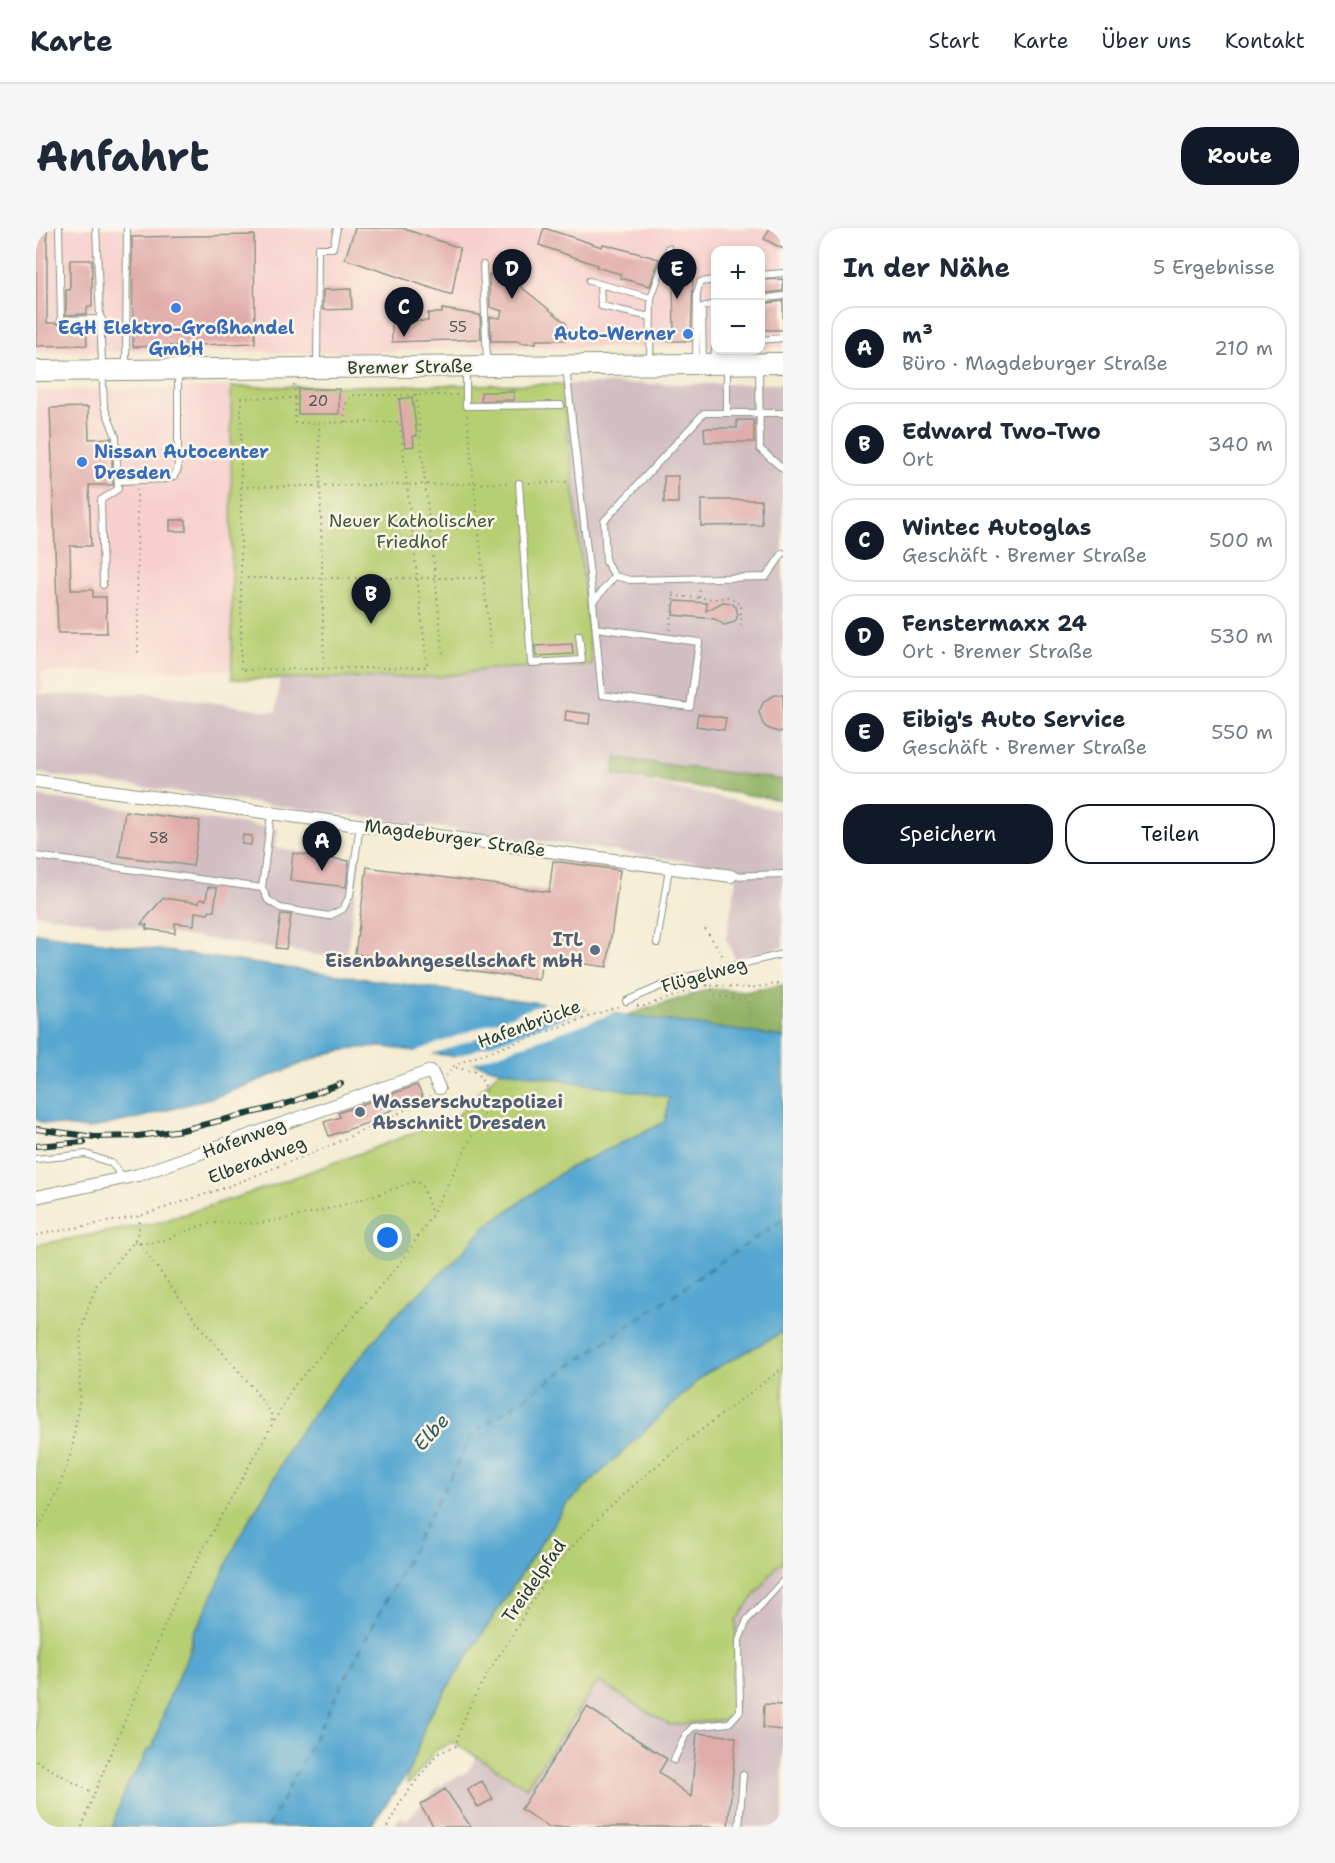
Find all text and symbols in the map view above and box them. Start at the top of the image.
text: Karte [30,22,113,60]
text: Start [929,27,980,55]
text: Karte [1013,27,1069,55]
text: Über uns [1102,27,1192,55]
text: Kontakt [1225,27,1305,55]
button: Route [1181,127,1299,185]
text: Anfahrt [36,128,209,184]
map controls [711,246,765,354]
button: + [711,246,765,300]
pin: D [492,250,532,299]
pin: E [658,250,696,299]
text: In der Nähe [843,250,1010,285]
text: 5 Ergebnisse [1153,254,1275,280]
pin: C [384,288,424,337]
button: − [711,300,765,354]
marker: EGH Elektro-Großhandel GmbH [169,301,183,315]
place label: EGH Elektro-Großhandel GmbH [58,316,294,361]
house number: 55 [449,317,467,337]
text: m³ [902,321,933,350]
place label: Auto-Werner [554,322,676,346]
marker: Auto-Werner [681,327,695,341]
text: A [857,335,872,361]
text: 210 m [1214,335,1273,361]
text: Büro · Magdeburger Straße [902,350,1168,376]
street label: Bremer Straße [347,354,473,380]
house number: 20 [308,391,328,411]
text: Edward Two-Two [902,417,1101,446]
text: B [858,431,871,457]
text: 340 m [1208,431,1273,457]
place label: Nissan Autocenter Dresden [94,440,269,485]
text: Ort [902,446,934,472]
marker: Nissan Autocenter Dresden [75,455,89,469]
park label: Neuer Katholischer Friedhof [329,509,495,554]
text: Wintec Autoglas [902,513,1091,542]
text: C [858,527,871,553]
text: 500 m [1209,527,1273,553]
text: Geschäft · Bremer Straße [902,542,1147,568]
pin: B [352,574,390,624]
text: Fenstermaxx 24 [902,609,1087,638]
text: D [857,623,872,649]
text: 530 m [1210,623,1273,649]
text: Ort · Bremer Straße [902,638,1093,664]
text: Eibig's Auto Service [902,705,1125,734]
text: E [858,719,871,745]
text: 550 m [1211,719,1273,745]
text: Geschäft · Bremer Straße [902,734,1147,760]
button: Speichern [843,804,1053,864]
button: Teilen [1065,804,1275,864]
street label: Magdeburger Straße [363,813,547,863]
pin: A [302,822,342,871]
house number: 58 [149,828,169,848]
place label: ITL Eisenbahngesellschaft mbH [325,928,583,973]
marker: ITL Eisenbahngesellschaft mbH [588,943,602,957]
street label: Flügelweg [659,951,749,999]
street label: Hafenbrücke [474,994,584,1054]
place label: Wasserschutzpolizei Abschnitt Dresden [372,1090,563,1135]
marker: Wasserschutzpolizei Abschnitt Dresden [353,1105,367,1119]
street label: Hafenweg [199,1112,289,1164]
street label: Elberadweg [205,1130,309,1190]
your location [373,1223,402,1252]
water label: Elbe [407,1408,455,1456]
street label: Treidelpfad [496,1535,572,1627]

